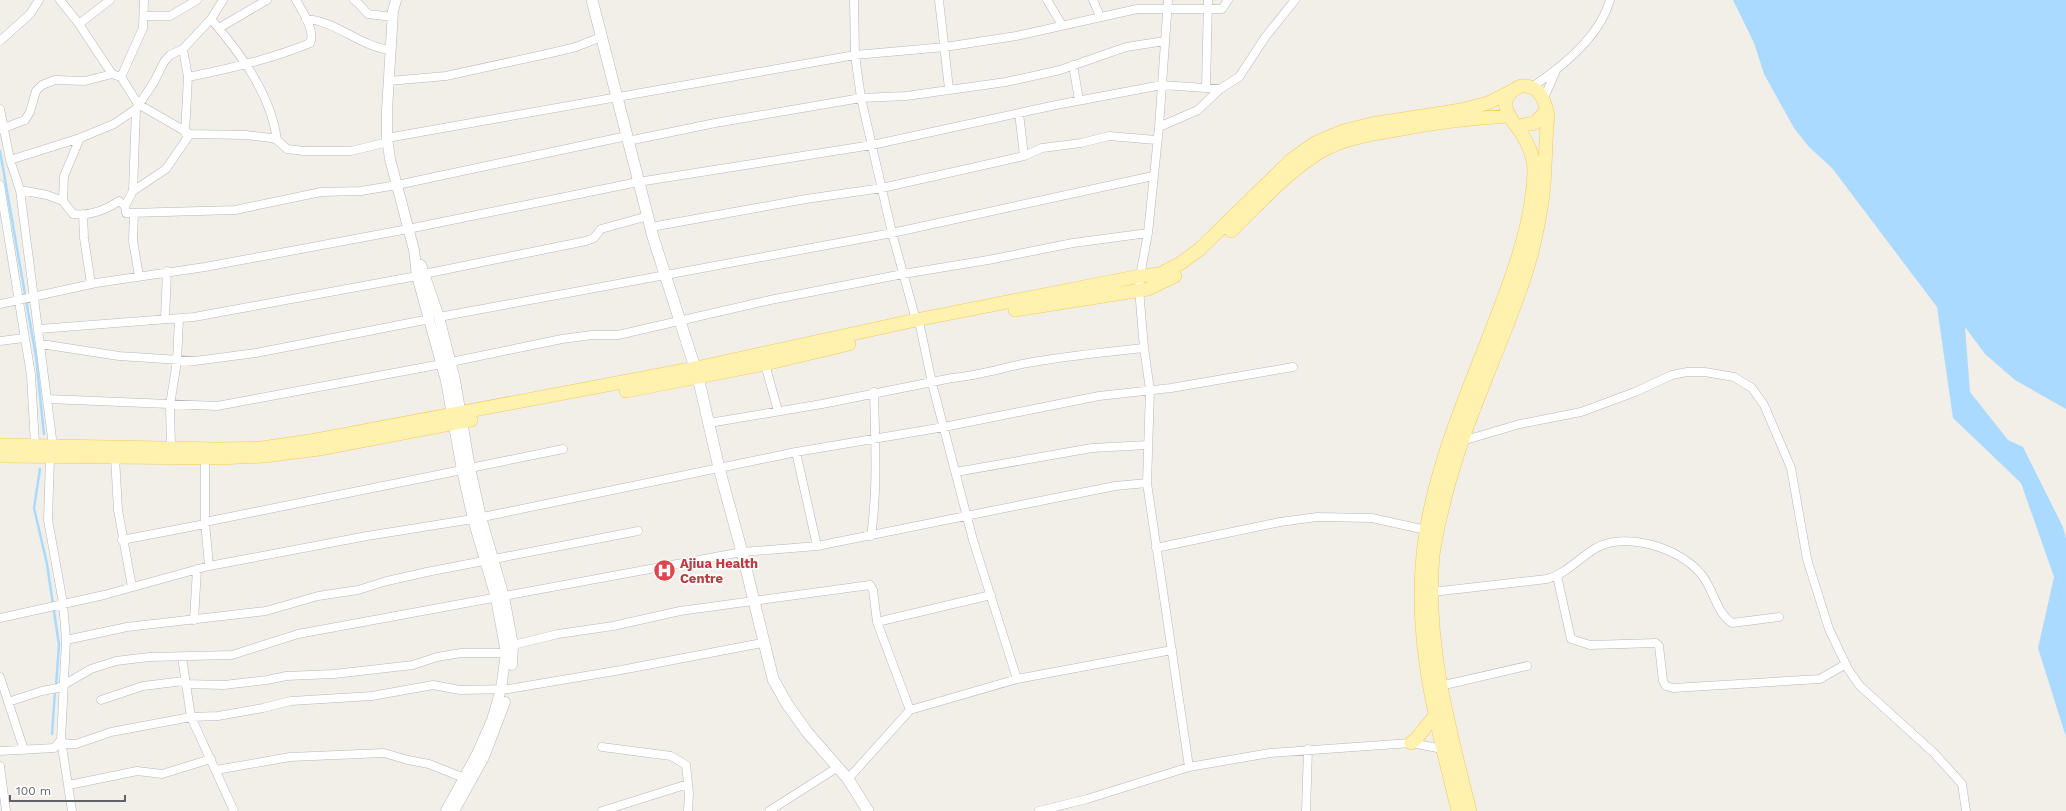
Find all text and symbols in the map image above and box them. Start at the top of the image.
place label: Ajiua Health Centre [680,556,758,586]
hospital icon: Ajiua Health Centre [652,557,678,583]
scale bar [10,777,125,803]
text: 100 m [16,784,51,798]

